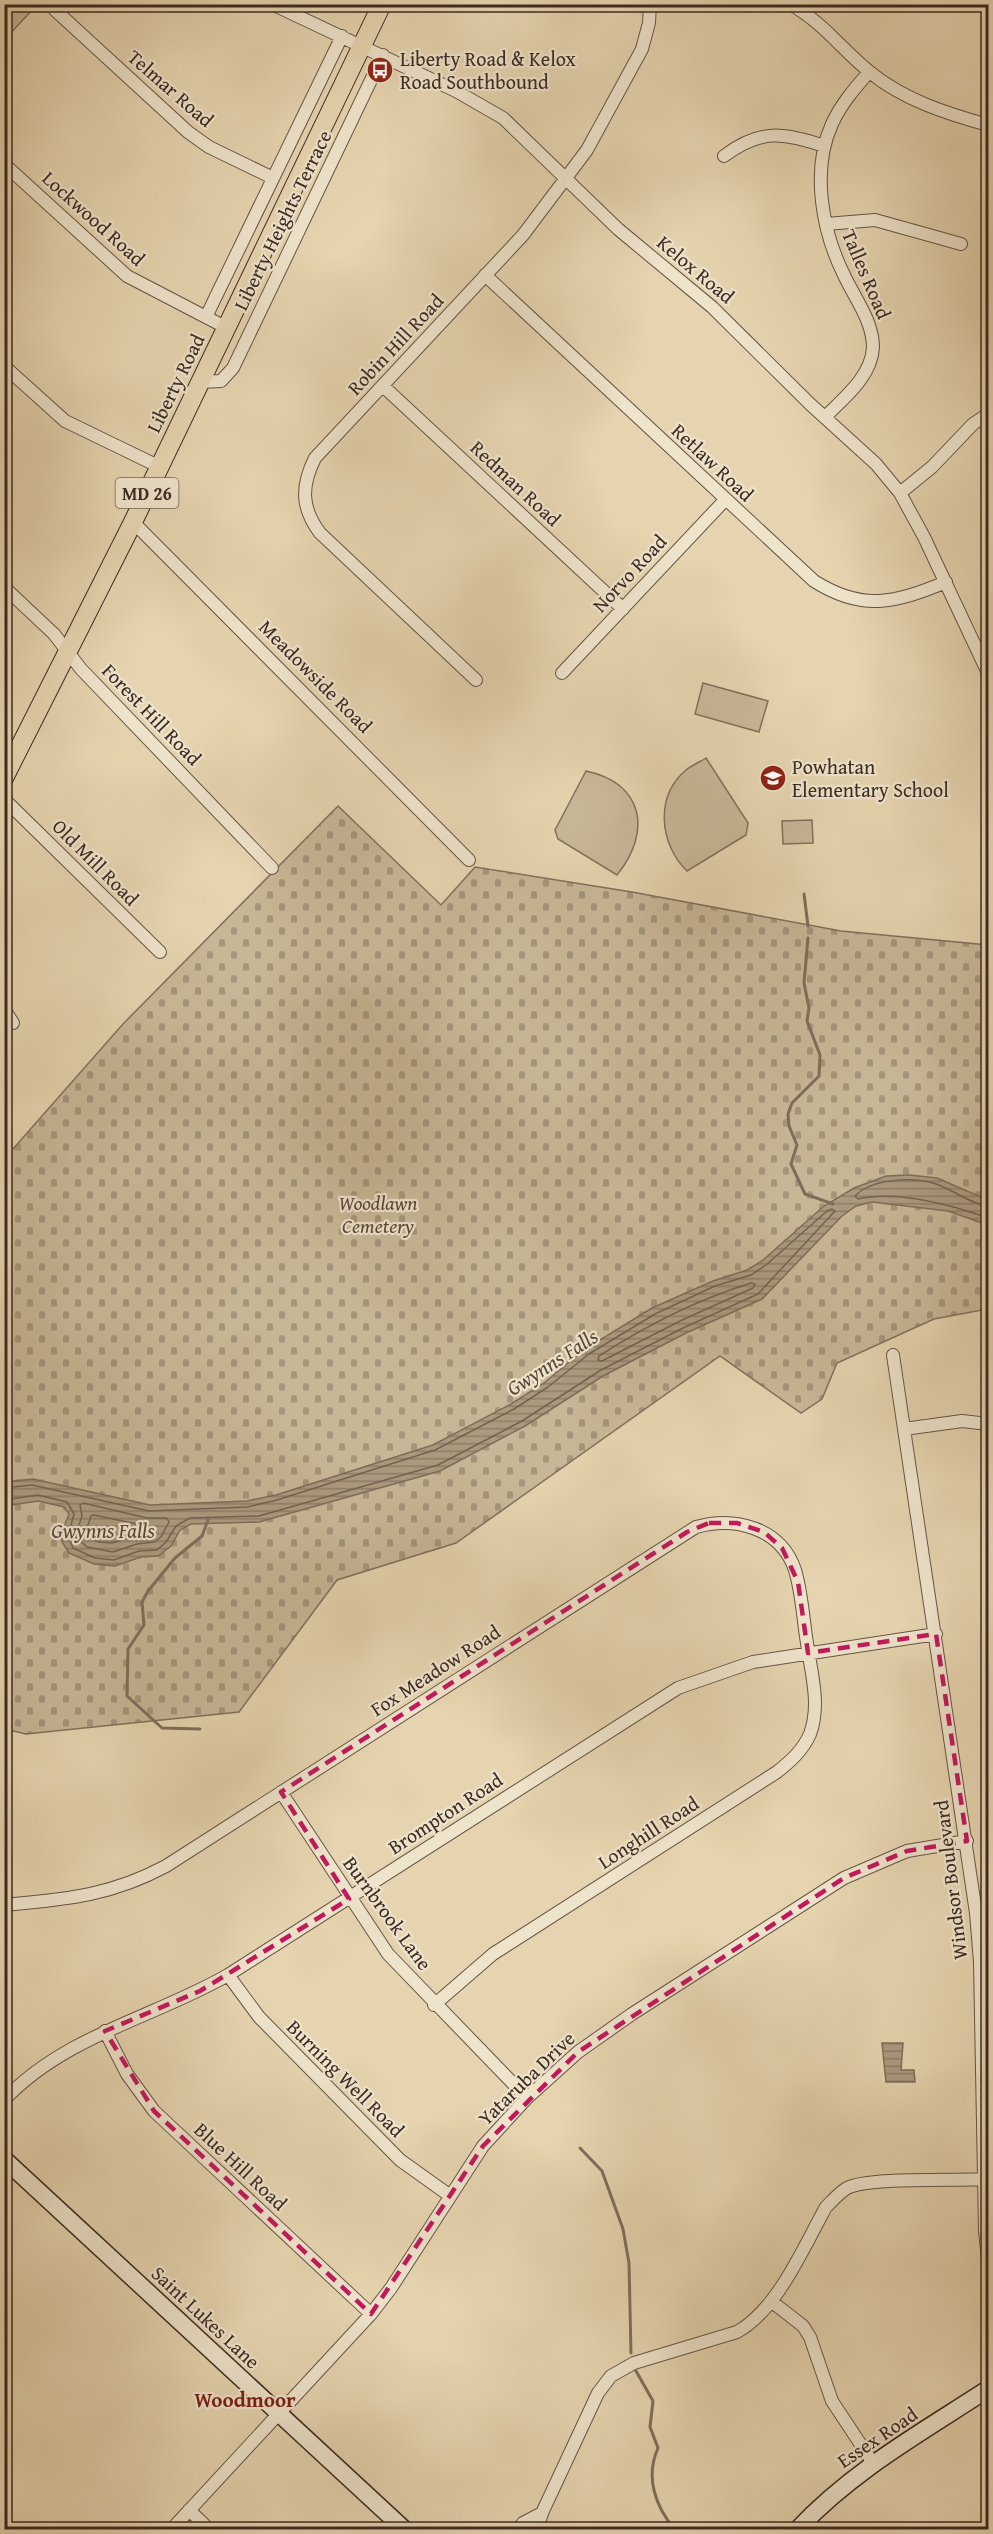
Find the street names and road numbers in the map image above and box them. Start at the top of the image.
street label: Telmar Road [122,42,221,134]
street label: Liberty Heights Terrace [226,125,338,315]
street label: Lockwood Road [36,164,152,272]
street label: Talles Road [835,225,899,324]
street label: Kelox Road [651,228,741,310]
street label: Robin Hill Road [340,286,450,401]
street label: Liberty Road [139,328,212,437]
street label: Retlaw Road [665,416,761,508]
street label: Redman Road [464,433,568,533]
road number: MD 26 [116,478,178,508]
street label: Norvo Road [585,527,673,619]
street label: Meadowside Road [253,613,379,739]
street label: Forest Hill Road [96,656,209,772]
street label: Old Mill Road [46,812,146,912]
street label: Fox Meadow Road [364,1617,506,1723]
street label: Brompton Road [382,1765,508,1861]
street label: Longhill Road [592,1788,705,1876]
street label: Windsor Boulevard [926,1798,974,1961]
street label: Burnbrook Lane [337,1850,439,1976]
street label: Burning Well Road [281,2013,412,2144]
street label: Yataruba Drive [471,2024,581,2132]
street label: Blue Hill Road [188,2115,294,2217]
street label: Saint Lukes Lane [145,2259,267,2375]
street label: Essex Road [831,2399,923,2475]

